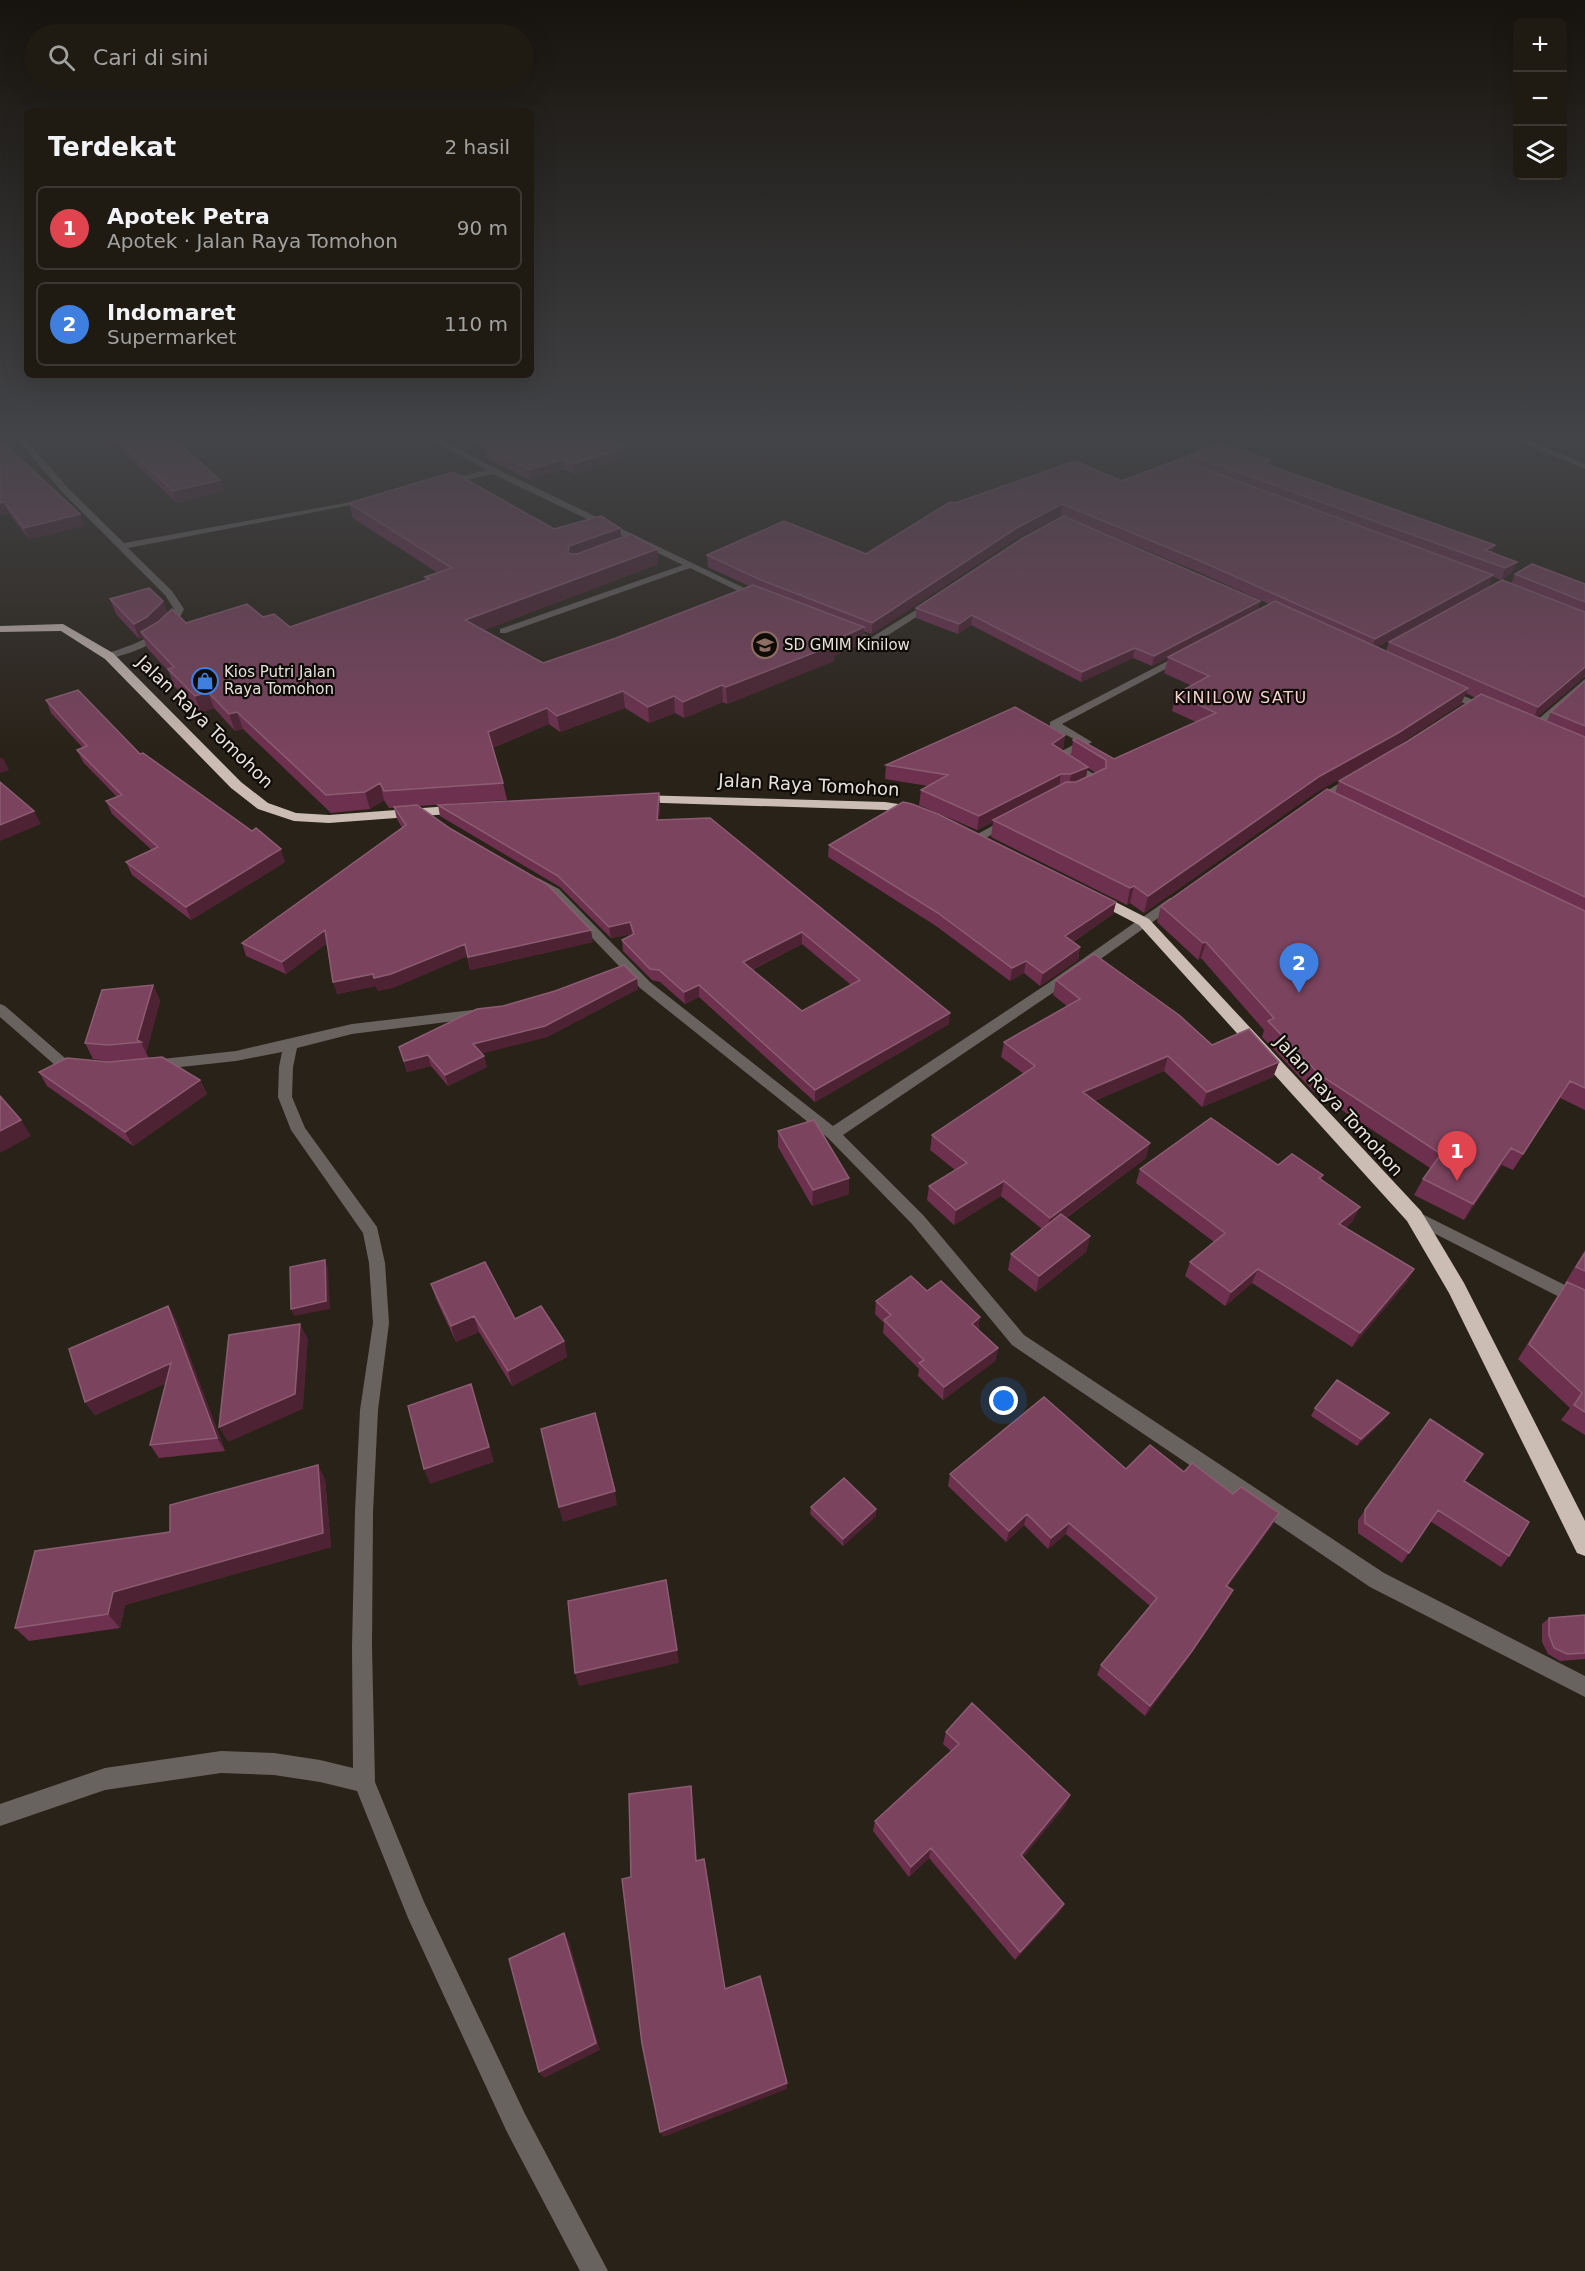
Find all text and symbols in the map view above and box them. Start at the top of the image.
map controls [1513,18,1567,180]
button: + [1513,18,1567,72]
search box [24,24,534,90]
icon: search [45,41,78,74]
text: Cari di sini [93,45,209,70]
button: − [1513,72,1567,126]
button: layers [1513,126,1567,180]
text: Terdekat [48,132,176,162]
text: 2 hasil [444,135,510,159]
text: Apotek Petra [107,204,270,229]
text: 1 [63,216,76,240]
text: 90 m [457,216,508,240]
text: Apotek · Jalan Raya Tomohon [107,229,398,253]
text: Indomaret [107,300,236,325]
text: 2 [63,312,76,336]
text: 110 m [444,312,508,336]
text: Supermarket [107,325,236,349]
school or university icon: SD GMIM Kinilow [750,630,780,660]
place label: SD GMIM Kinilow [784,636,910,654]
street label: Jalan Raya Tomohon [132,650,278,792]
place label: Kios Putri Jalan Raya Tomohon [224,663,336,698]
shop icon: Kios Putri Jalan Raya Tomohon [190,666,220,696]
district label: KINILOW SATU [1174,688,1308,707]
street label: Jalan Raya Tomohon [717,769,900,800]
pin: 2 [1280,944,1318,993]
street label: Jalan Raya Tomohon [1270,1031,1408,1180]
pin: 1 [1438,1132,1476,1181]
your location [989,1386,1018,1415]

